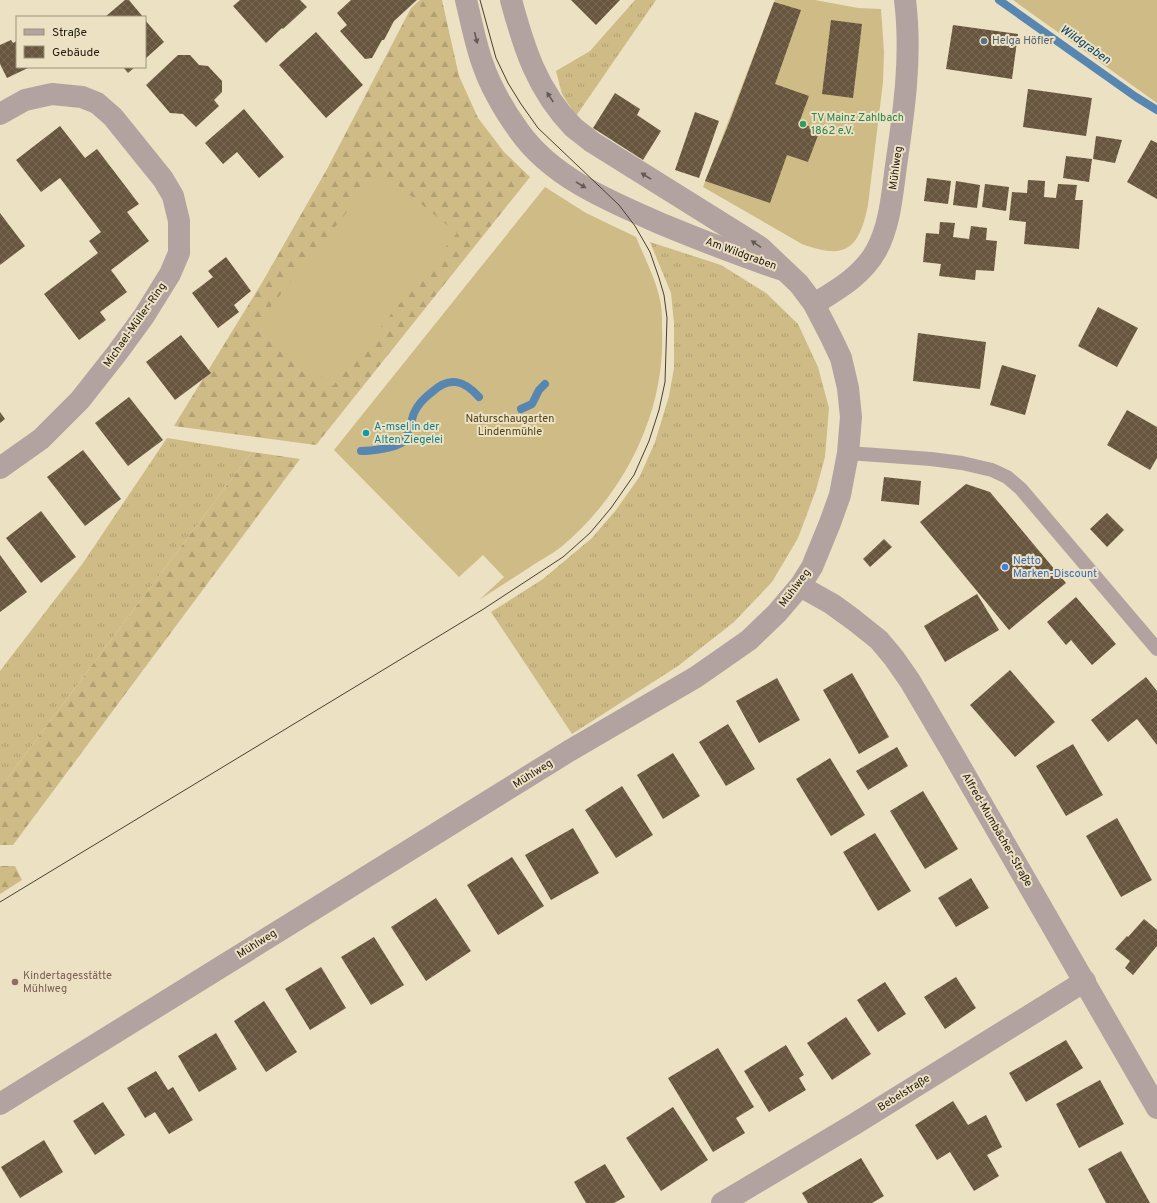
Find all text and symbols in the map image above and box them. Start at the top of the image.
legend [16,16,146,68]
water label: Wildgraben [1056,22,1114,69]
text: Straße [52,25,87,41]
one-way arrow [473,32,479,44]
place label: Helga Höfler [992,34,1054,48]
marker: Helga Höfler [979,36,989,46]
text: Gebäude [52,45,100,61]
one-way arrow [546,91,553,103]
place label: TV Mainz Zahlbach 1862 e.V. [811,111,904,138]
marker: TV Mainz Zahlbach 1862 e.V. [798,119,808,129]
street label: Mühlweg [886,145,906,191]
one-way arrow [641,172,651,180]
one-way arrow [575,182,587,189]
street label: Am Wildgraben [703,235,779,273]
one-way arrow [751,241,762,248]
street label: Michael-Müller-Ring [101,280,169,370]
park label: Naturschaugarten Lindenmühle [465,412,555,439]
place label: A-msel in der Alten Ziegelei [374,420,443,447]
marker: A-msel in der Alten Ziegelei [361,428,371,438]
place label: Netto Marken-Discount [1013,554,1097,581]
marker: Netto Marken-Discount [1000,562,1010,572]
street label: Mühlweg [776,566,814,610]
street label: Mühlweg [511,756,555,792]
street label: Alfred-Mumbächer-Straße [959,771,1035,890]
street label: Mühlweg [235,926,279,962]
place label: Kindertagesstätte Mühlweg [23,969,112,996]
marker: Kindertagesstätte Mühlweg [10,977,20,987]
street label: Bebelstraße [875,1071,933,1115]

